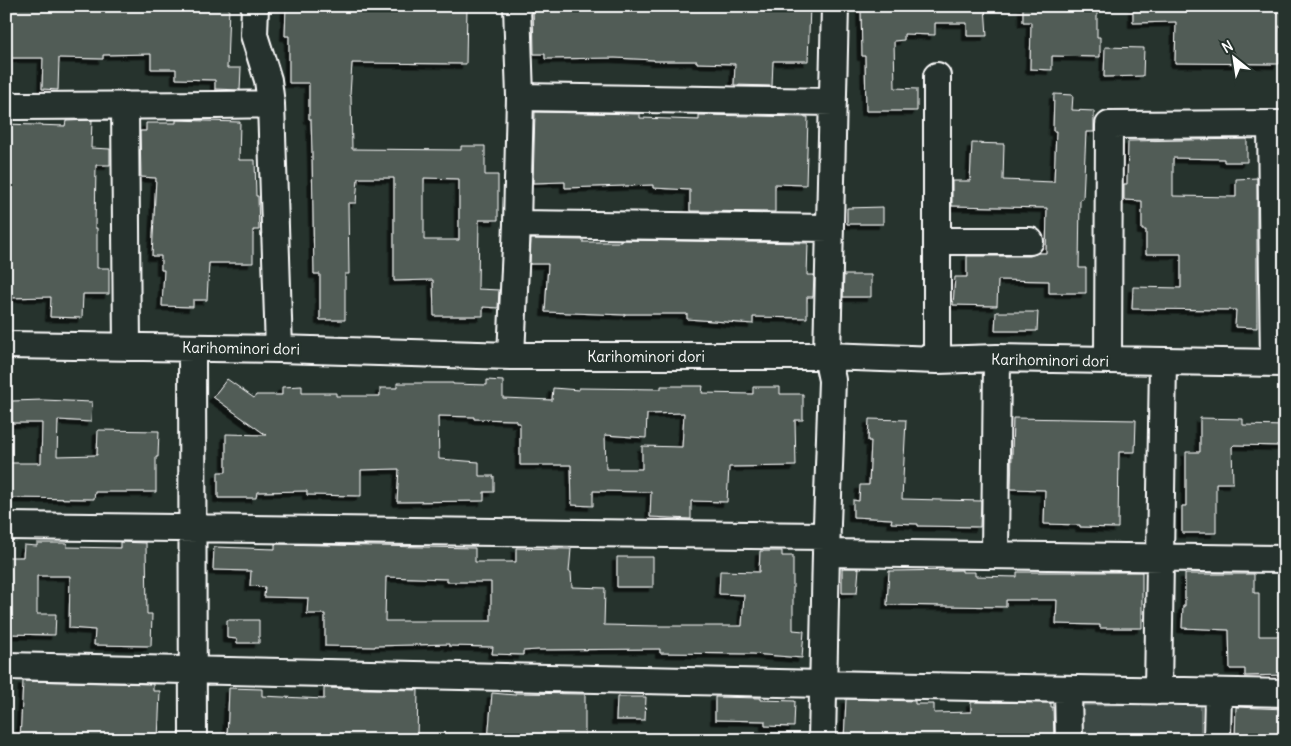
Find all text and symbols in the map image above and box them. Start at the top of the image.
north arrow [1208,32,1258,82]
text: N [1219,37,1236,57]
street label: Karihominori dori [182,337,300,359]
street label: Karihominori dori [587,347,705,366]
street label: Karihominori dori [991,349,1109,371]

